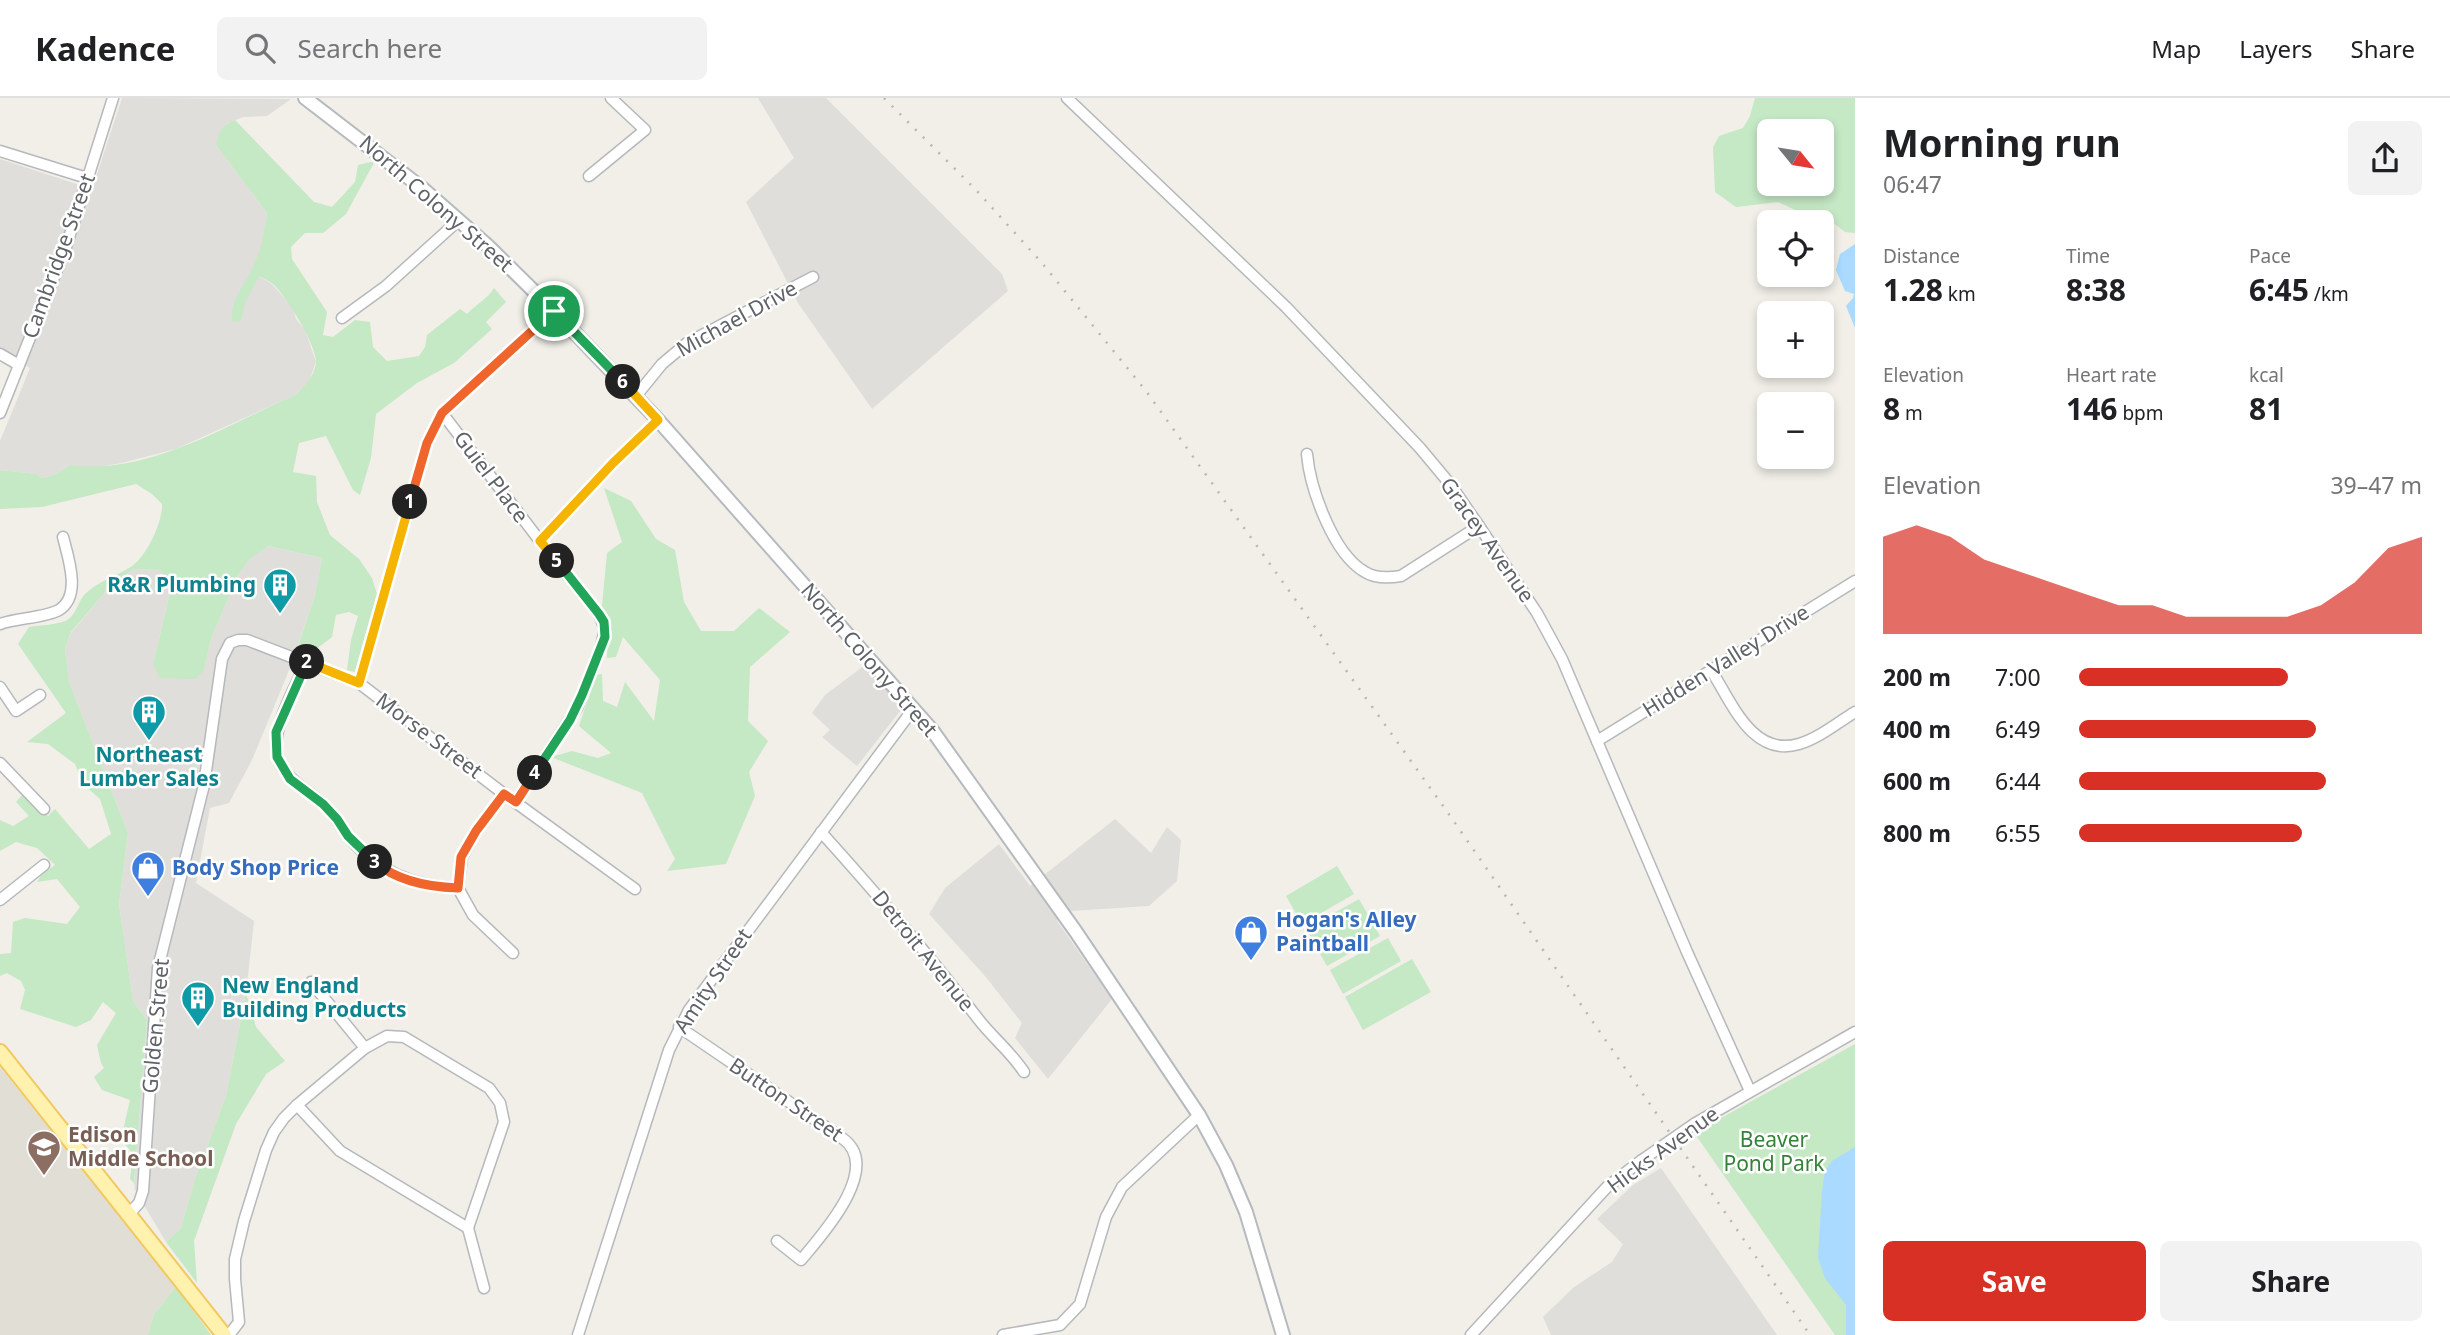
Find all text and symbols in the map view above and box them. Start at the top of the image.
search box [217,17,707,80]
text: Kadence [35,26,175,71]
icon: search [241,29,279,67]
text: Search here [297,30,442,66]
text: Map [2151,32,2201,65]
text: Layers [2239,32,2313,65]
text: Share [2351,32,2415,65]
text: Morning run [1883,116,2121,168]
north arrow [1757,119,1834,196]
map controls [1757,119,1834,469]
button: share [2348,121,2422,195]
street label: North Colony Street [354,129,520,278]
text: 06:47 [1883,168,1942,200]
street label: Cambridge Street [15,169,101,342]
button: locate [1757,210,1834,287]
text: Distance [1883,243,1960,269]
text: Time [2066,243,2110,269]
text: Pace [2249,243,2291,269]
text: 1.28 [1883,269,1943,310]
text: 8:38 [2066,269,2126,310]
text: 6:45 [2249,269,2309,310]
street label: Michael Drive [671,273,802,363]
pin [524,281,584,341]
text: km [1943,281,1976,307]
text: /km [2309,281,2349,307]
icon: arrive [535,292,573,330]
button: + [1757,301,1834,378]
text: Elevation [1883,362,1964,388]
text: Heart rate [2066,362,2157,388]
text: kcal [2249,362,2284,388]
pin: 6 [606,364,640,400]
text: 6 [617,368,628,394]
text: 8 [1883,388,1900,429]
text: 146 [2066,388,2117,429]
text: 81 [2249,388,2283,429]
button: − [1757,392,1834,469]
text: m [1900,400,1923,426]
text: bpm [2117,400,2164,426]
street label: Guiel Place [448,425,536,528]
text: Elevation [1883,469,1981,501]
text: 39–47 m [2330,469,2422,501]
street label: Gracey Avenue [1434,471,1541,608]
pin: 1 [392,484,428,520]
text: 1 [404,488,415,514]
pin: 5 [540,544,574,578]
text: 5 [551,547,562,573]
building icon: R&R Plumbing [261,566,299,615]
place label: R&R Plumbing [107,570,256,598]
street label: North Colony Street [795,576,945,743]
street label: Hidden Valley Drive [1637,598,1814,723]
pin: 2 [290,644,324,680]
text: 2 [301,648,312,674]
text: 200 m [1883,661,1951,693]
text: 7:00 [1995,661,2041,693]
street label: Morse Street [371,686,489,785]
building icon: Northeast Lumber Sales [130,693,168,742]
text: 400 m [1883,713,1951,745]
text: 6:49 [1995,713,2041,745]
place label: Northeast Lumber Sales [79,740,219,792]
pin: 4 [518,756,552,790]
text: 4 [529,759,540,785]
text: 600 m [1883,765,1951,797]
text: 6:44 [1995,765,2041,797]
text: 800 m [1883,817,1951,849]
text: 6:55 [1995,817,2041,849]
pin: 3 [358,844,392,880]
text: 3 [369,848,380,874]
shop icon: Body Shop Price [129,849,167,898]
place label: Body Shop Price [172,853,339,881]
street label: Detroit Avenue [866,884,981,1017]
place label: Hogan's Alley Paintball [1276,905,1417,957]
shop icon: Hogan's Alley Paintball [1232,913,1270,962]
street label: Amity Street [667,922,758,1038]
street label: Golden Street [135,957,175,1095]
place label: New England Building Products [222,971,407,1023]
building icon: New England Building Products [179,979,217,1028]
street label: Button Street [724,1051,849,1148]
street label: Hicks Avenue [1601,1099,1724,1199]
place label: Edison Middle School [68,1120,213,1172]
park label: Beaver Pond Park [1723,1125,1825,1177]
school or university icon: Edison Middle School [25,1128,63,1177]
button: Save [1883,1241,2146,1321]
button: Share [2160,1241,2422,1321]

